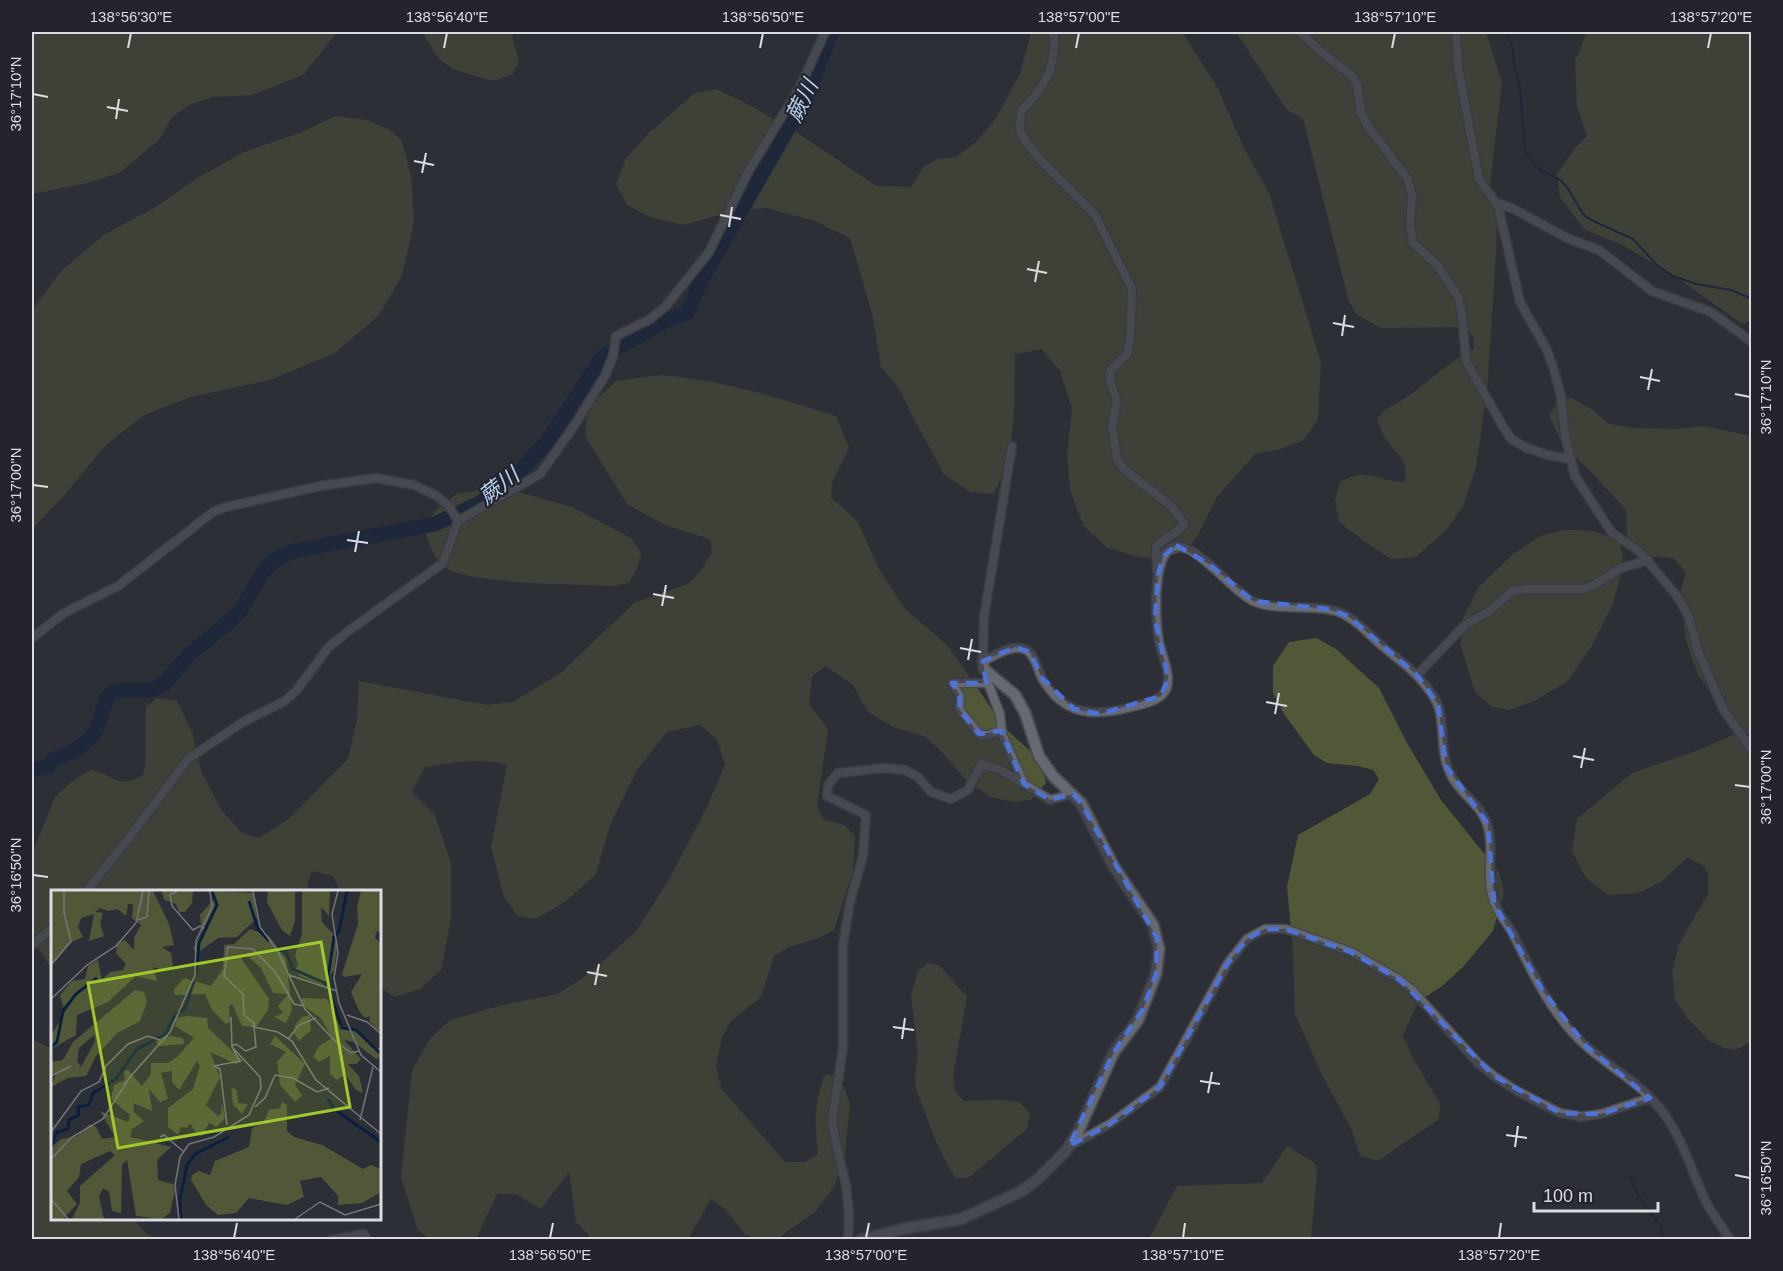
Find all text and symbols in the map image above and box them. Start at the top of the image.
text: 138°56'30"E [90,8,172,25]
text: 138°56'40"E [406,8,488,25]
text: 138°56'50"E [722,8,804,25]
text: 138°57'00"E [1038,8,1120,25]
text: 138°57'10"E [1354,8,1436,25]
text: 138°57'20"E [1670,8,1752,25]
text: 36°17'10"N [7,56,24,132]
water label: 蕨川 [781,74,824,126]
text: 36°17'10"N [1757,359,1774,435]
text: 36°17'00"N [7,447,24,523]
water label: 蕨川 [474,461,526,509]
text: 36°17'00"N [1757,749,1774,825]
text: 36°16'50"N [7,837,24,913]
inset map [51,890,381,1220]
text: 36°16'50"N [1757,1140,1774,1216]
scale bar [1534,1175,1658,1213]
text: 100 m [1543,1186,1593,1206]
text: 138°56'40"E [193,1246,275,1263]
text: 138°56'50"E [509,1246,591,1263]
text: 138°57'00"E [825,1246,907,1263]
text: 138°57'10"E [1142,1246,1224,1263]
text: 138°57'20"E [1458,1246,1540,1263]

